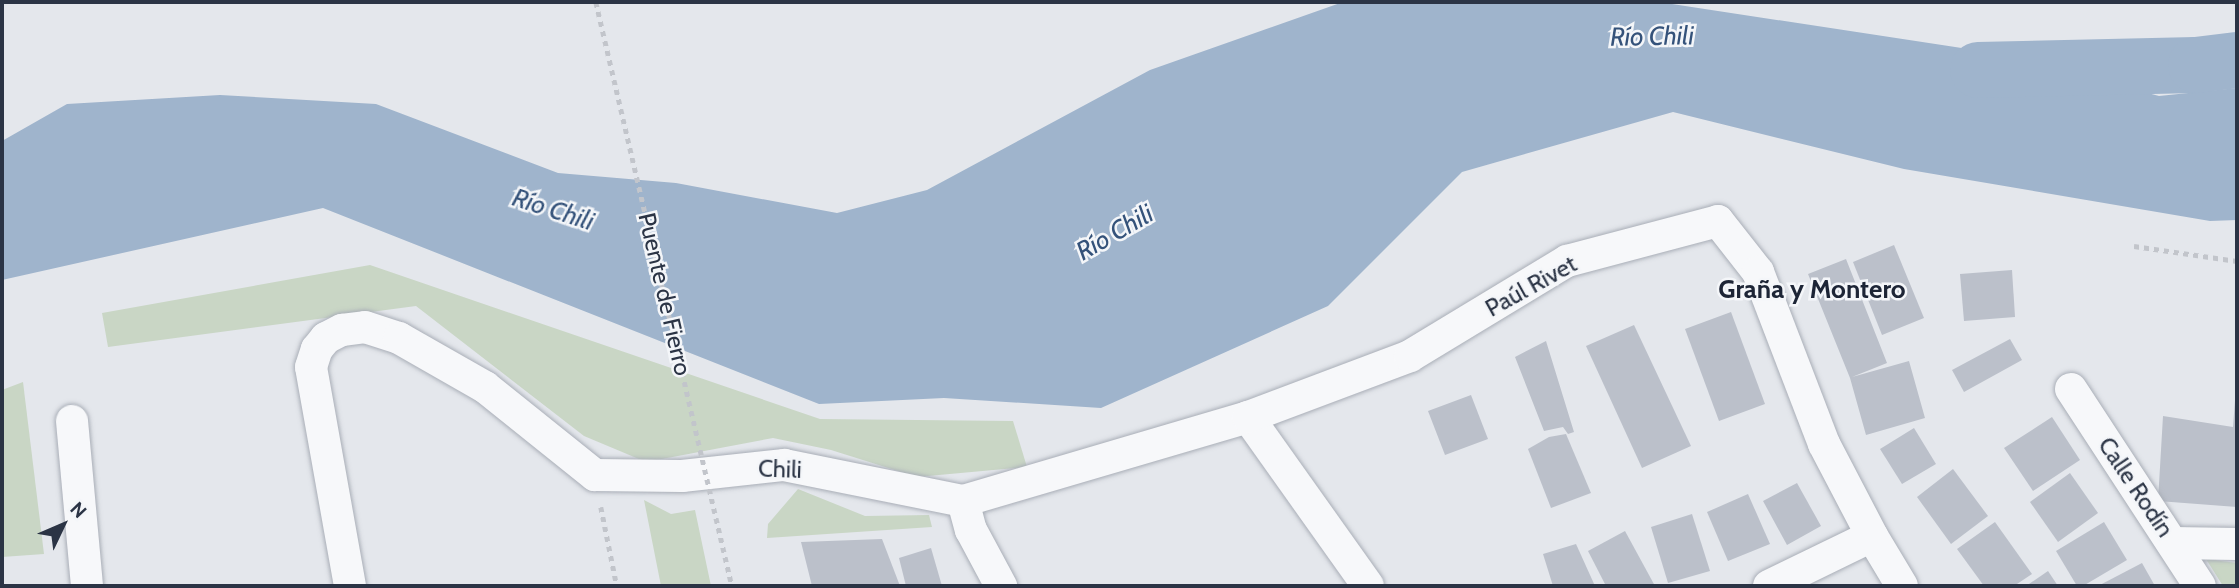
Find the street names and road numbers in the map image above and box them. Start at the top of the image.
street label: Puente de Fierro [632,210,698,378]
street label: Paúl Rivet [1480,249,1582,323]
street label: Calle Rodín [2092,432,2180,542]
street label: Chili [758,454,802,484]

